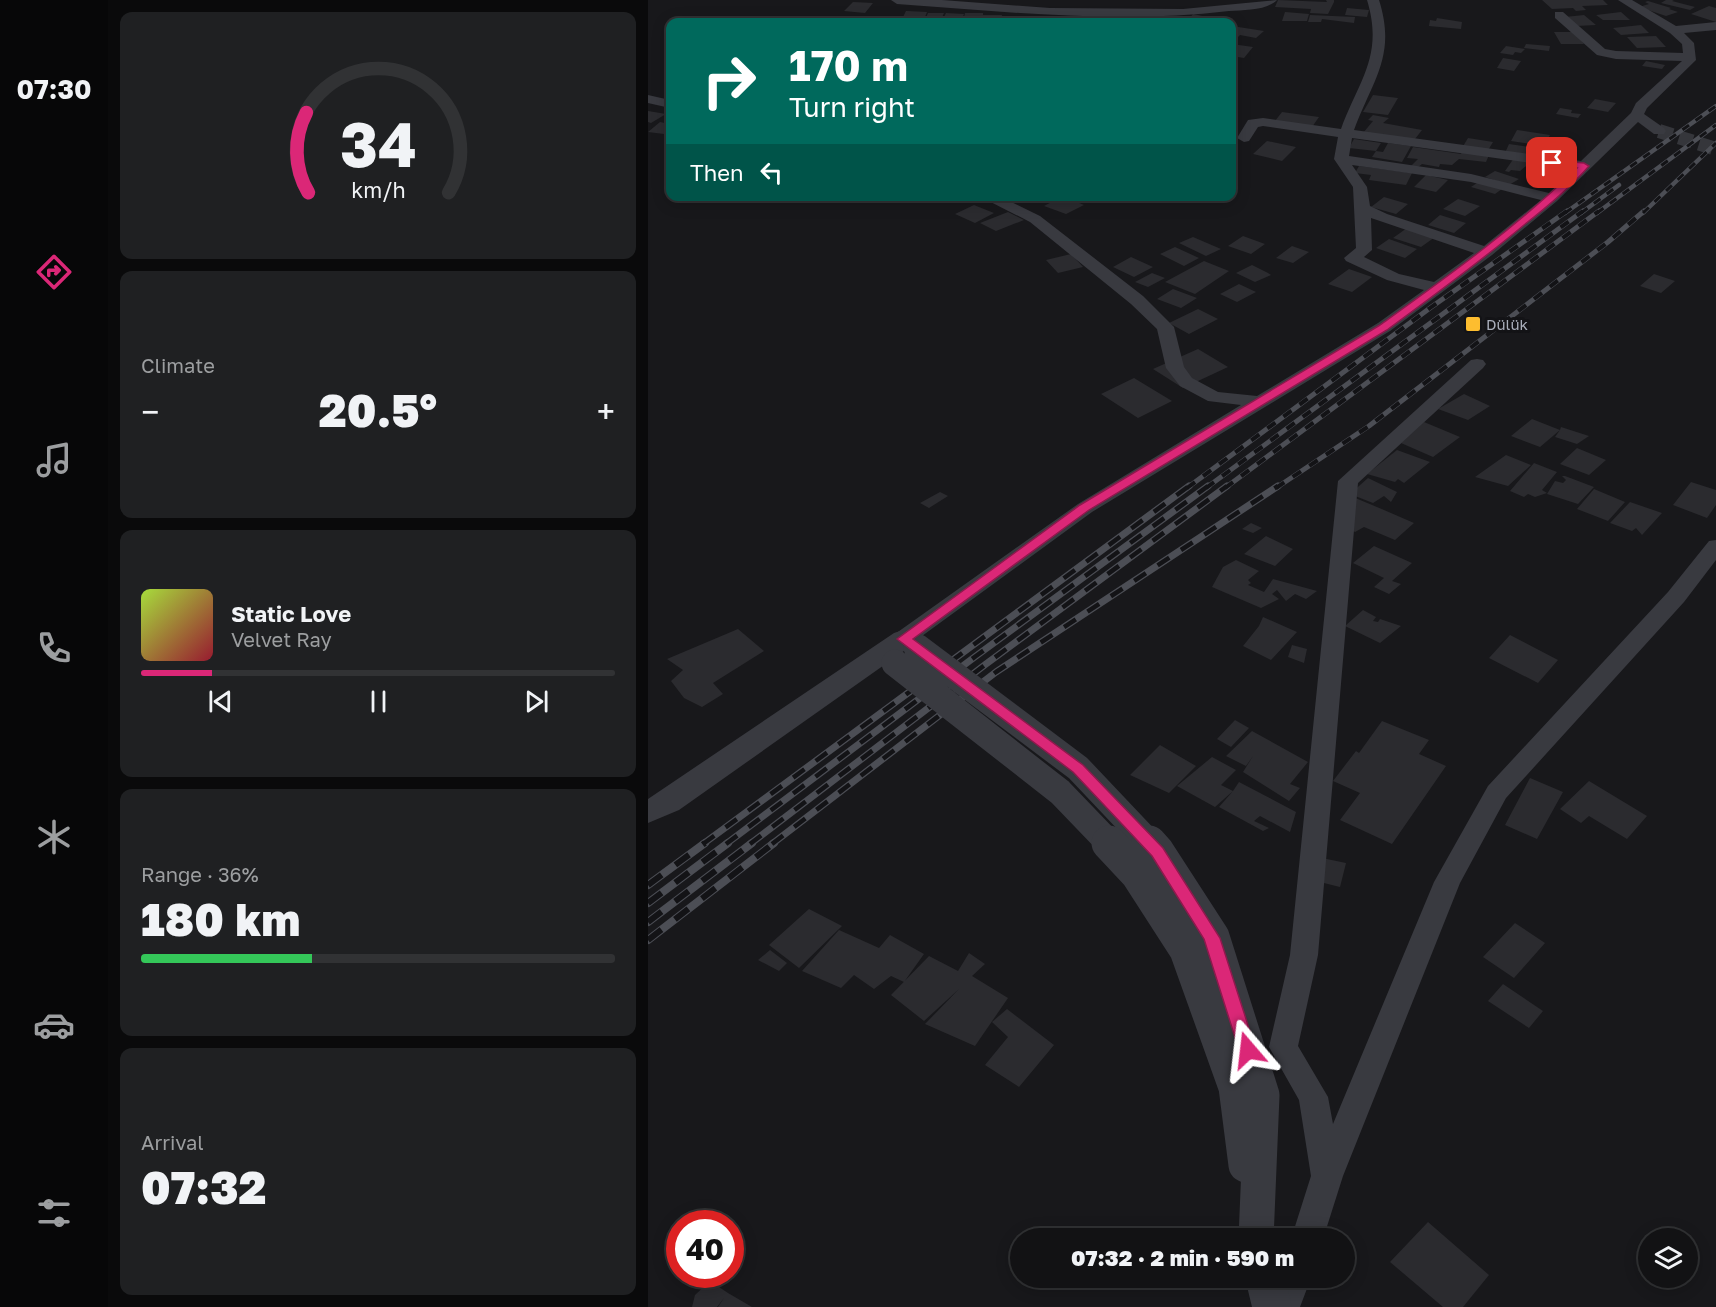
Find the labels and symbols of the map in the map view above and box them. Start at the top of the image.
pin [1526,137,1577,188]
marker: Dülük [1464,315,1482,333]
place label: Dülük [1486,315,1528,333]
position arrow [1216,1018,1280,1082]
speed limit sign: 40 [666,1210,744,1288]

